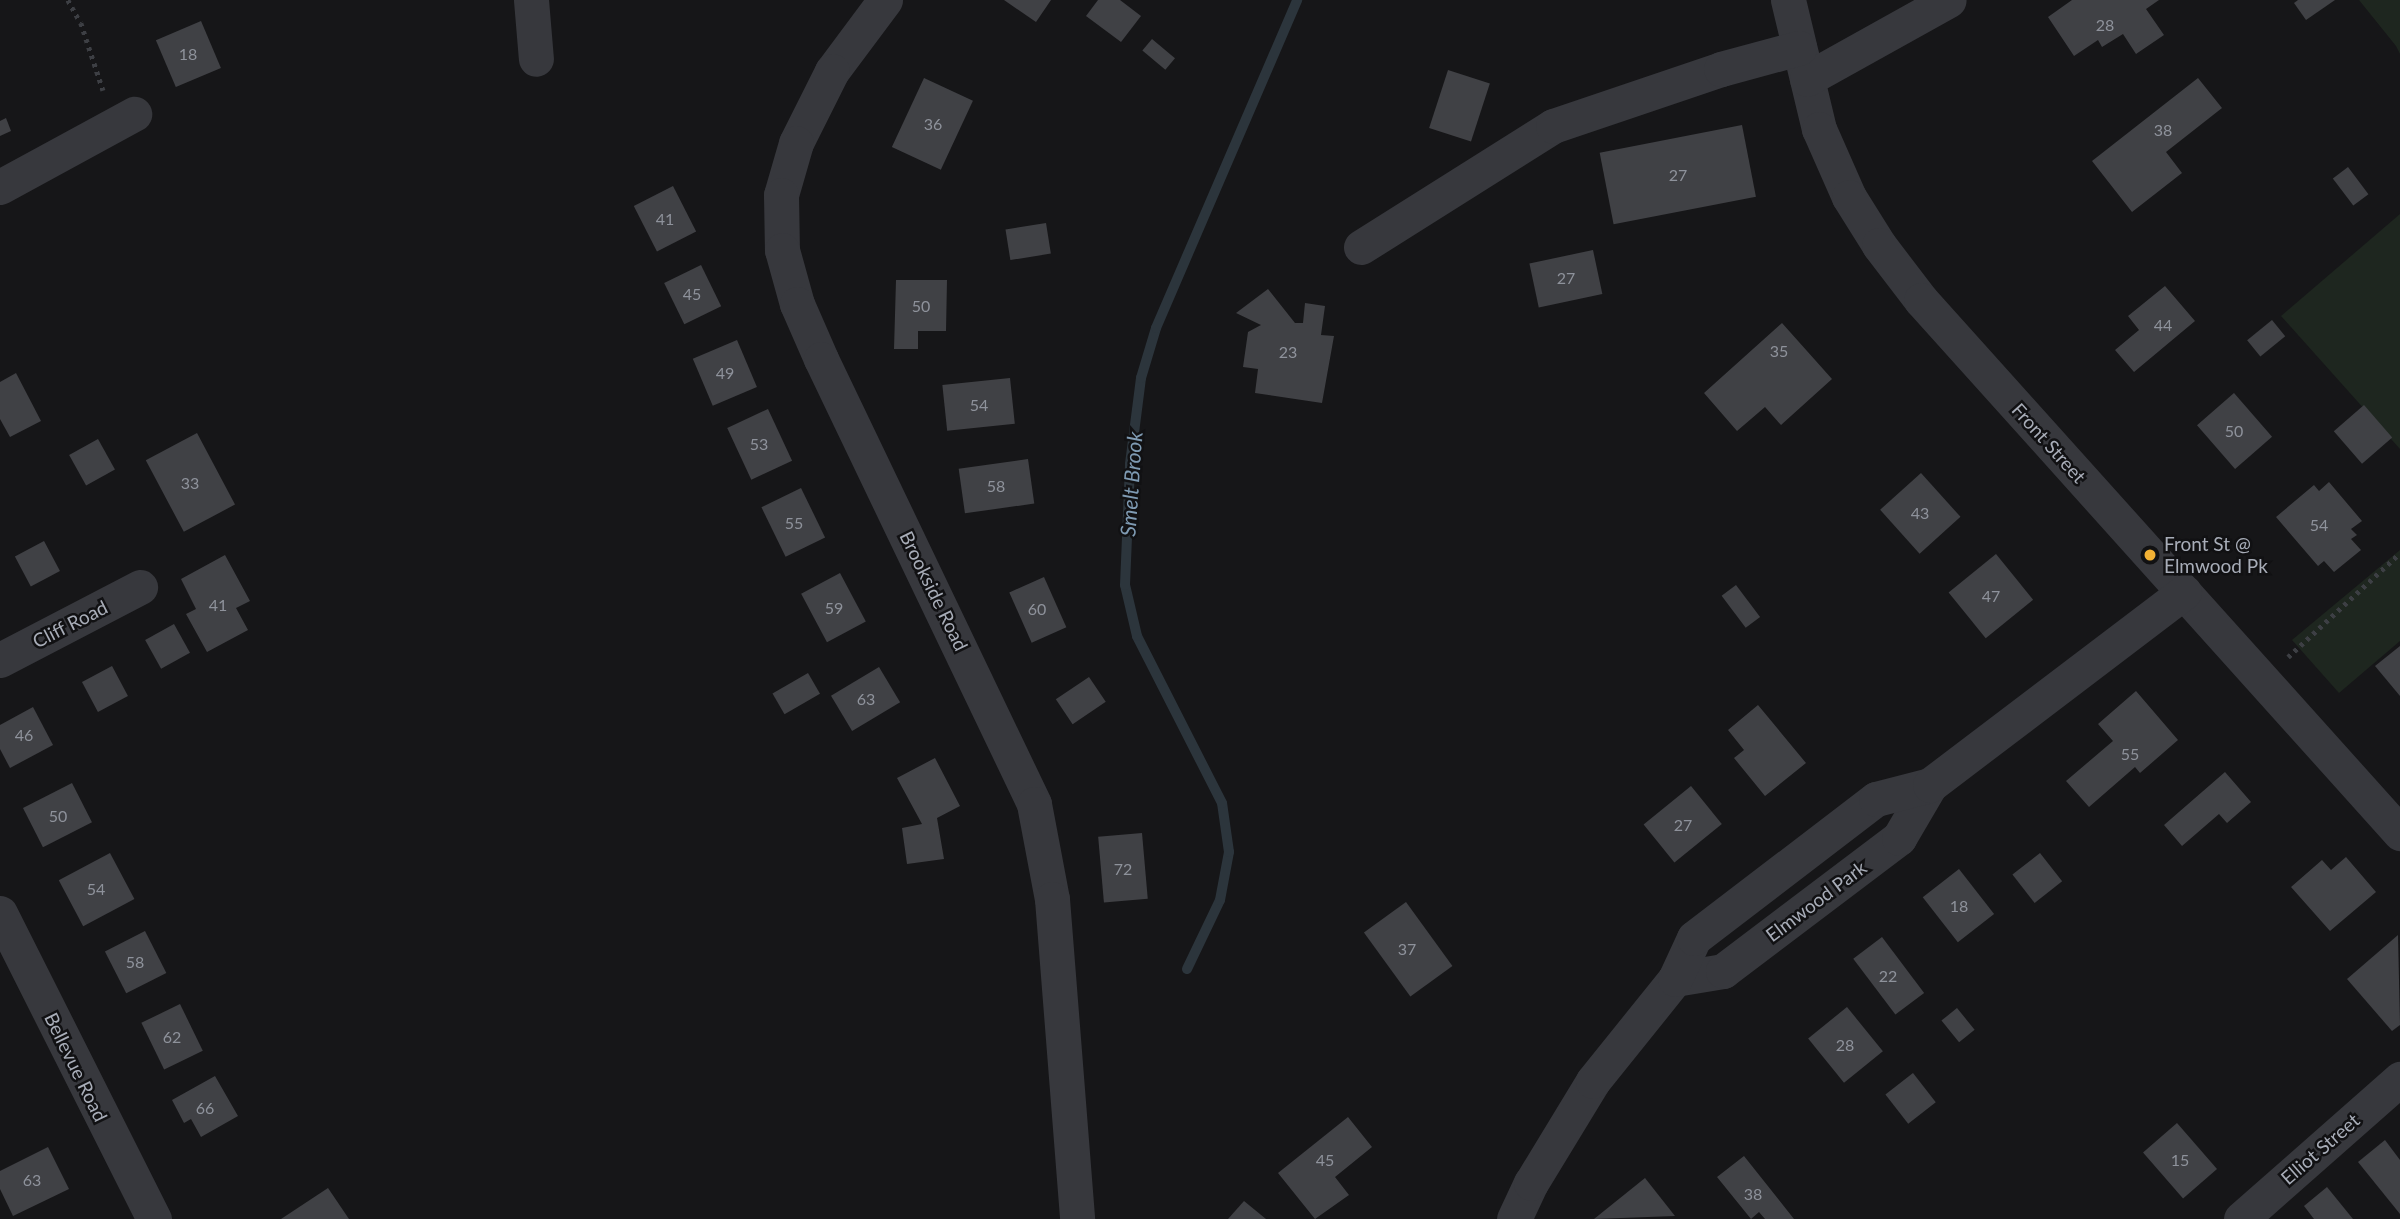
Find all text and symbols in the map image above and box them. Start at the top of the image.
house number: 28 [2096,15,2114,35]
house number: 18 [179,44,197,64]
house number: 36 [924,114,942,134]
house number: 38 [2154,120,2172,140]
house number: 27 [1669,165,1687,185]
house number: 41 [656,209,674,229]
house number: 27 [1557,268,1575,288]
house number: 45 [683,284,701,304]
house number: 50 [912,296,930,316]
house number: 44 [2154,315,2172,335]
house number: 35 [1770,341,1788,361]
house number: 23 [1279,342,1297,362]
house number: 49 [716,363,734,383]
house number: 54 [970,395,988,415]
street label: Front Street [2007,398,2091,488]
house number: 50 [2225,421,2243,441]
water label: Smelt Brook [1115,431,1147,537]
house number: 53 [750,434,768,454]
house number: 33 [181,473,199,493]
house number: 58 [987,476,1005,496]
house number: 43 [1911,503,1929,523]
house number: 55 [785,513,803,533]
house number: 54 [2310,515,2328,535]
street label: Brookside Road [895,527,973,655]
place label: Front St @ Elmwood Pk [2164,533,2268,577]
marker: Front St @ Elmwood Pk [2142,547,2158,563]
house number: 47 [1982,586,2000,606]
street label: Cliff Road [29,595,111,653]
house number: 41 [209,595,227,615]
house number: 59 [825,598,843,618]
house number: 60 [1028,599,1046,619]
house number: 63 [857,689,875,709]
house number: 46 [15,725,33,745]
house number: 55 [2121,744,2139,764]
house number: 50 [49,806,67,826]
house number: 27 [1674,815,1692,835]
street label: Elmwood Park [1761,856,1871,946]
house number: 72 [1114,859,1132,879]
house number: 54 [87,879,105,899]
house number: 18 [1950,896,1968,916]
house number: 37 [1398,939,1416,959]
house number: 58 [126,952,144,972]
house number: 22 [1879,966,1897,986]
street label: Bellevue Road [40,1009,112,1125]
house number: 62 [163,1027,181,1047]
house number: 28 [1836,1035,1854,1055]
house number: 66 [196,1098,214,1118]
street label: Elliot Street [2276,1109,2364,1189]
house number: 45 [1316,1150,1334,1170]
house number: 15 [2171,1150,2189,1170]
house number: 63 [23,1170,41,1190]
house number: 38 [1744,1184,1762,1204]

